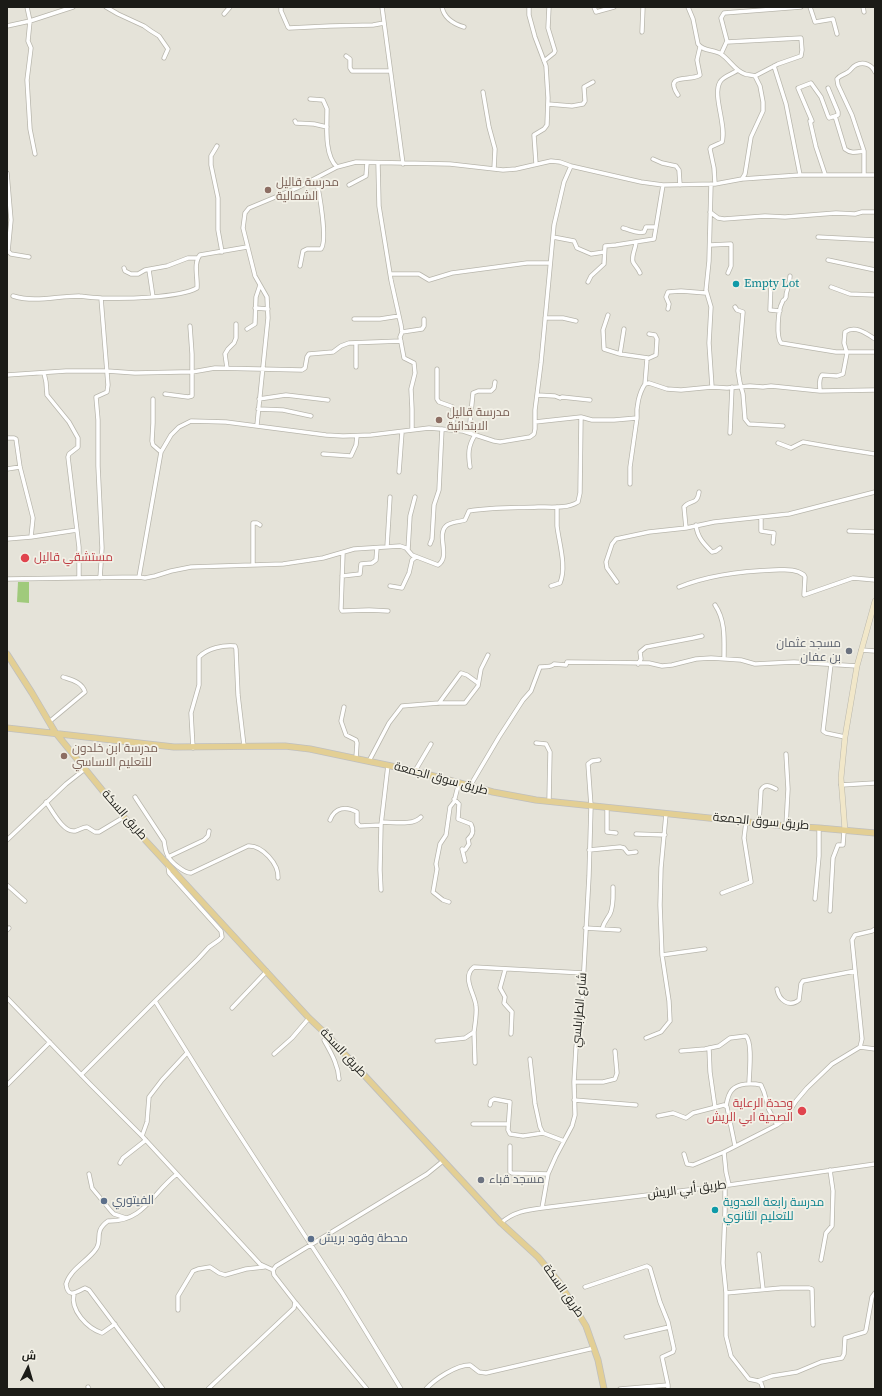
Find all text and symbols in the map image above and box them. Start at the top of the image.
place label: مدرسة قاليل الشمالية [276,176,339,204]
marker: مدرسة قاليل الشمالية [263,185,273,195]
place label: Empty Lot [744,277,799,291]
marker: Empty Lot [731,279,741,289]
place label: مدرسة قاليل الابتدائية [447,406,510,434]
marker: مدرسة قاليل الابتدائية [434,415,444,425]
place label: مستشقي قاليل [34,551,113,565]
marker: مستشقي قاليل [19,552,31,564]
place label: مسجد عثمان بن عفان [776,637,841,665]
marker: مسجد عثمان بن عفان [844,646,854,656]
place label: مدرسة ابن خلدون للتعليم الاساسي [72,742,158,770]
marker: مدرسة ابن خلدون للتعليم الاساسي [59,751,69,761]
street label: طريق سوق الجمعة [392,760,490,798]
street label: طريق السكة [98,787,150,843]
street label: طريق سوق الجمعة [712,811,810,833]
street label: شارع الطرابلسي [570,972,590,1048]
street label: طريق السكة [317,1025,369,1081]
place label: وحدة الرعاية الصحية ابي الريش [707,1097,793,1125]
marker: وحدة الرعاية الصحية ابي الريش [796,1105,808,1117]
place label: مسجد قباء [489,1173,544,1187]
marker: مسجد قباء [476,1175,486,1185]
street label: طريق أبي الريش [647,1178,727,1202]
place label: الفيتوري [112,1194,154,1208]
marker: الفيتوري [99,1196,109,1206]
place label: مدرسة رابعة العدوية للتعليم الثانوي [723,1196,824,1224]
marker: مدرسة رابعة العدوية للتعليم الثانوي [710,1205,720,1215]
place label: محطة وقود بريش [319,1232,408,1246]
marker: محطة وقود بريش [306,1234,316,1244]
street label: طريق السكة [539,1262,587,1320]
text: ش [21,1347,37,1364]
north arrow [8,1348,48,1388]

